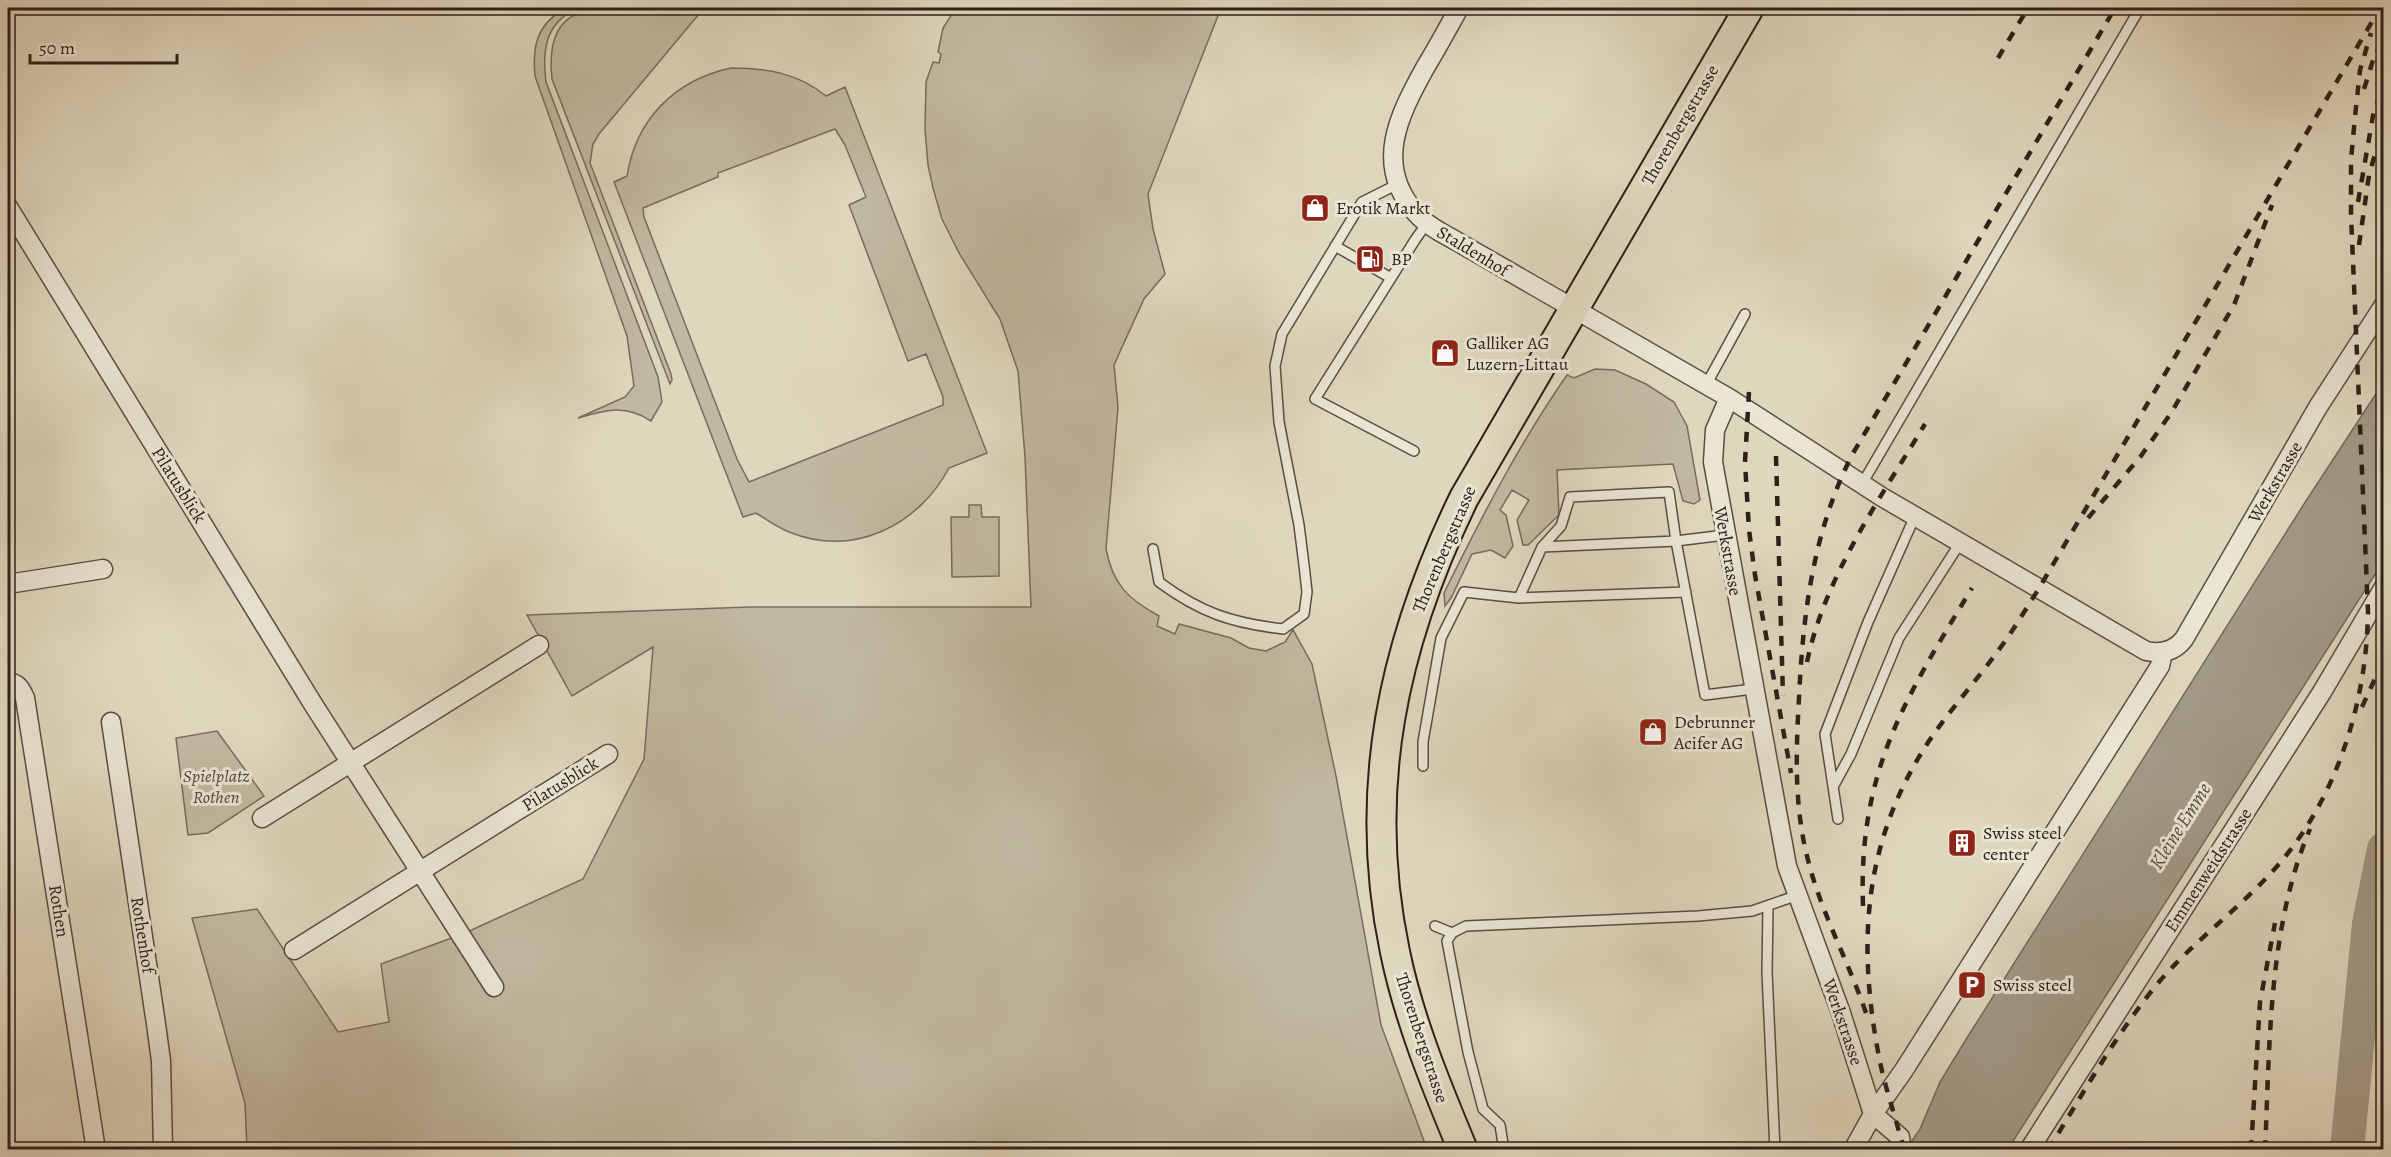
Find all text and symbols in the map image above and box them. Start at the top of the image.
scale bar [30,27,177,65]
text: 50 m [39,36,75,60]
street label: Thorenbergstrasse [1636,60,1724,190]
shop icon: Erotik Markt [1299,192,1331,224]
place label: Erotik Markt [1336,196,1431,220]
street label: Staldenhof [1432,220,1516,284]
fuel station icon: BP [1354,243,1386,275]
place label: BP [1391,247,1412,271]
place label: Galliker AG Luzern-Littau [1466,331,1569,376]
shop icon: Galliker AG Luzern-Littau [1429,337,1461,369]
street label: Werkstrasse [2242,437,2308,528]
street label: Pilatusblick [146,442,212,528]
street label: Thorenbergstrasse [1407,482,1481,616]
street label: Werkstrasse [1708,504,1748,597]
place label: Debrunner Acifer AG [1673,710,1755,755]
shop icon: Debrunner Acifer AG [1637,716,1669,748]
street label: Pilatusblick [517,751,603,817]
park label: Spielplatz Rothen [183,764,250,809]
water label: Kleine Emme [2143,778,2217,874]
street label: Emmenweidstrasse [2159,803,2257,937]
place label: Swiss steel center [1983,821,2062,866]
building icon: Swiss steel center [1946,827,1978,859]
street label: Rothen [43,883,75,939]
street label: Rothenhof [125,895,161,978]
parking icon: Swiss steel [1956,969,1988,1001]
street label: Thorenbergstrasse [1390,970,1454,1106]
place label: Swiss steel [1993,973,2072,997]
street label: Werkstrasse [1817,975,1869,1069]

